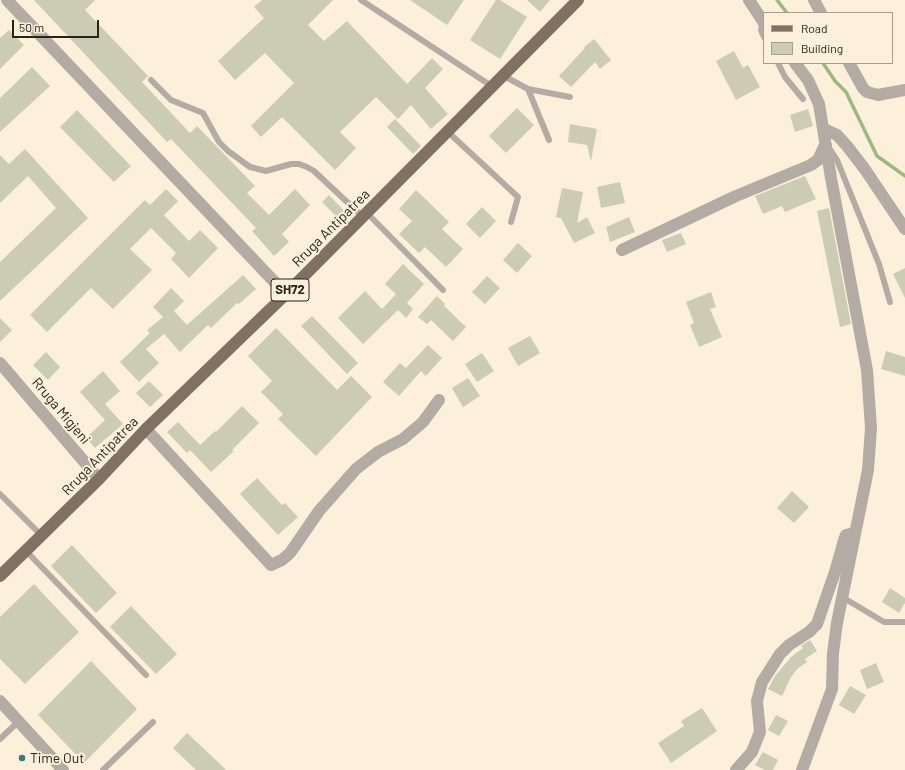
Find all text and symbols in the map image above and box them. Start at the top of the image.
scale bar [14,12,101,38]
legend [763,12,893,64]
text: 50 m [19,20,44,34]
text: Road [801,21,828,35]
text: Building [801,41,843,55]
street label: Rruga Antipatrea [289,186,373,270]
road number: SH72 [271,279,309,301]
street label: Rruga Migjeni [28,374,94,448]
street label: Rruga Antipatrea [58,413,142,499]
place label: Time Out [30,750,84,766]
marker: Time Out [17,753,27,763]

